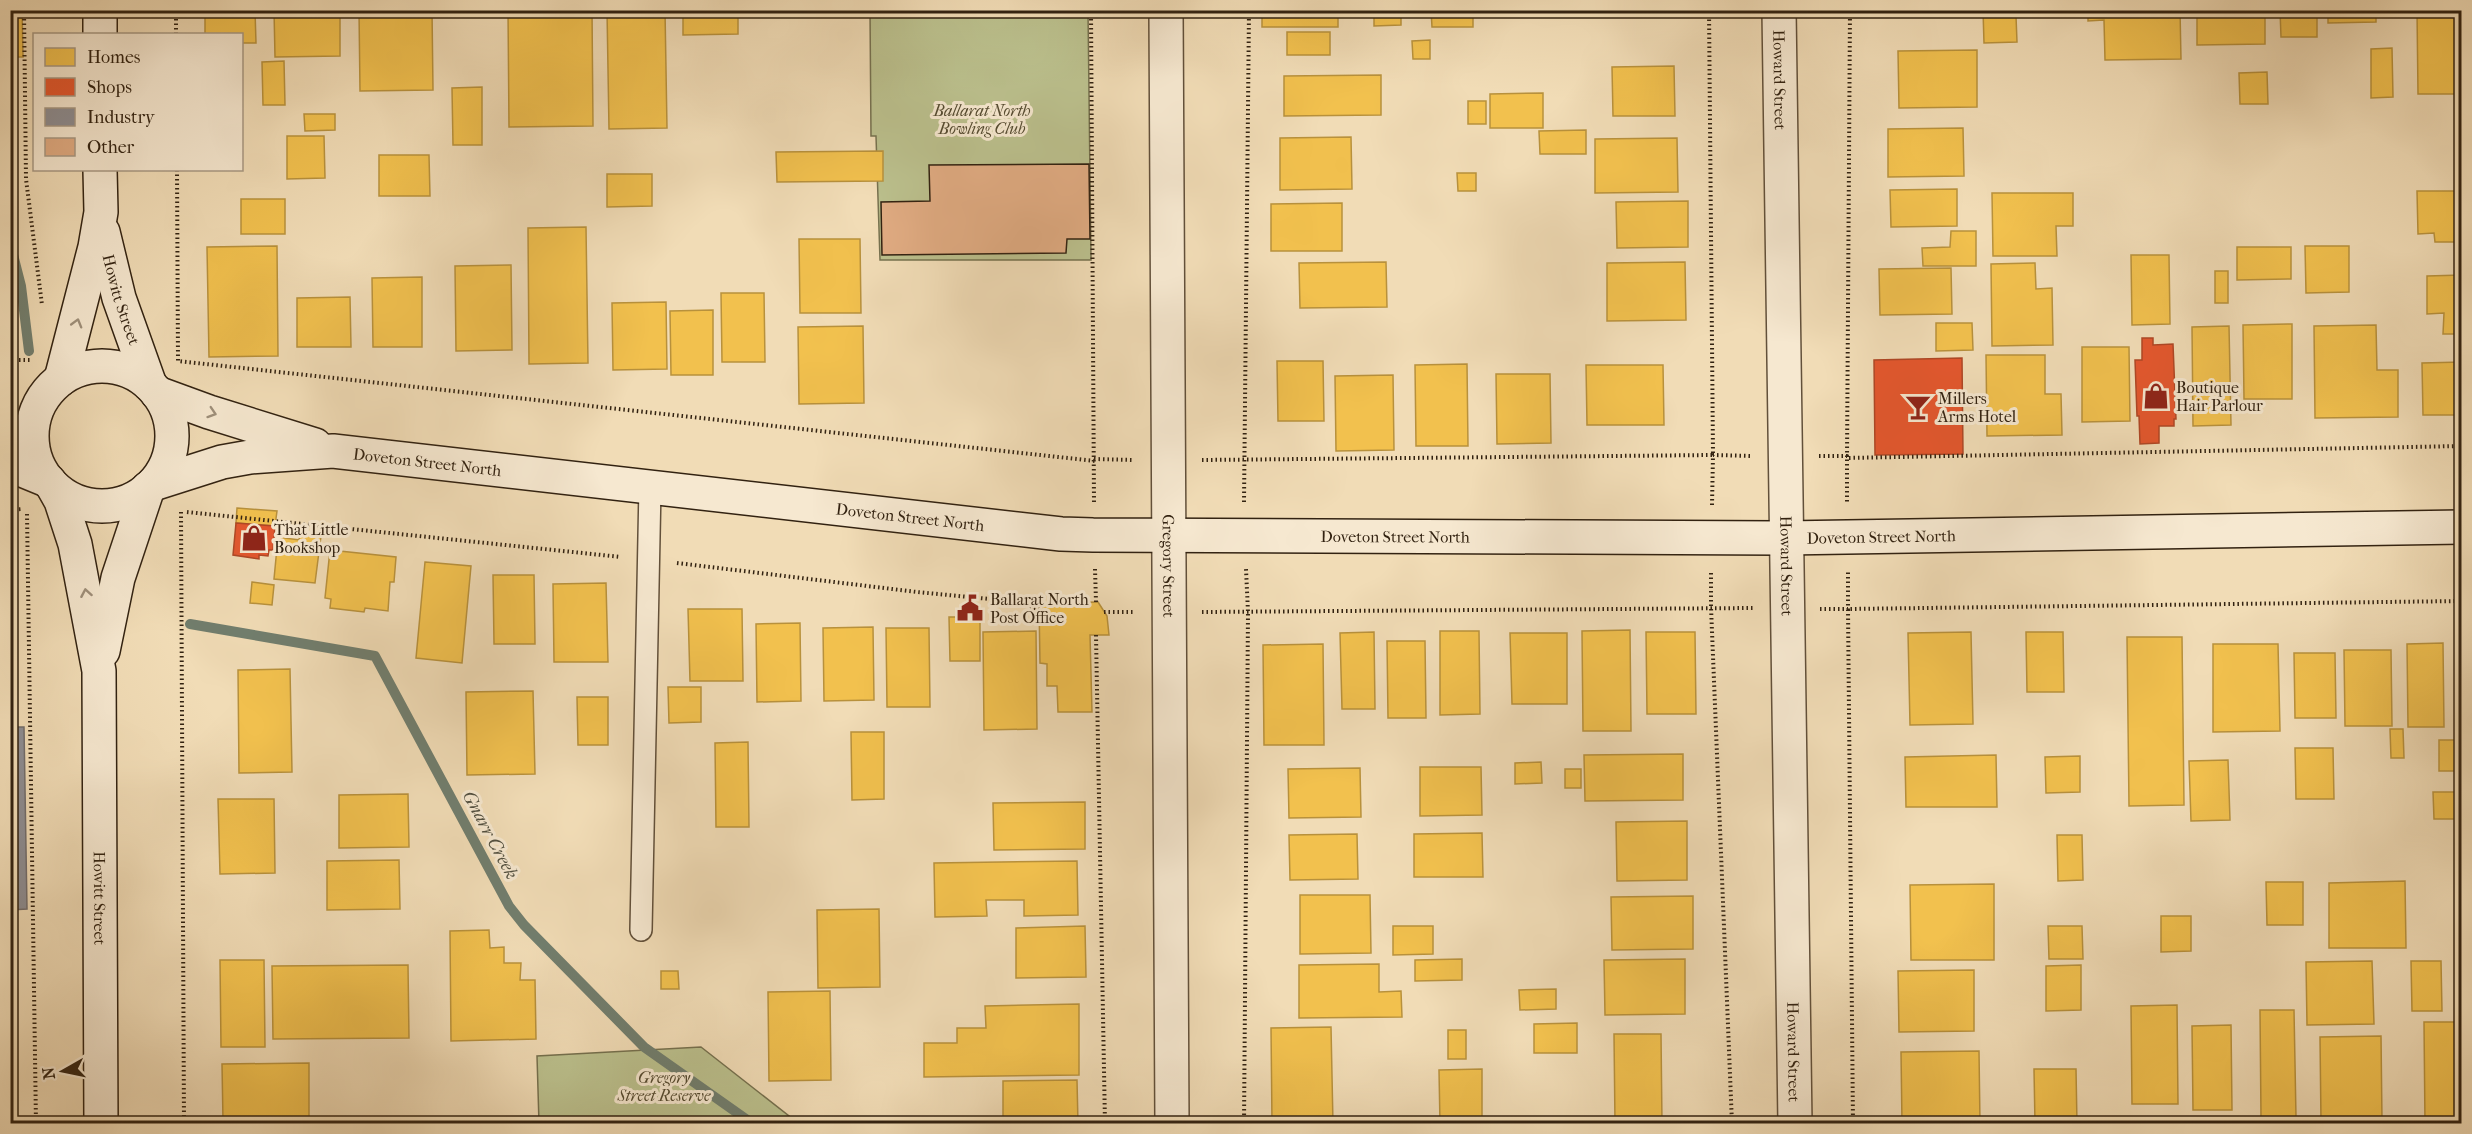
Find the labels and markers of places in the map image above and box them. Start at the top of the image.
place label: Boutique Hair Parlour [2176,378,2263,415]
shop icon: Boutique Hair Parlour [2141,381,2171,411]
place label: Millers Arms Hotel [1937,389,2017,426]
bar icon: Millers Arms Hotel [1903,392,1933,422]
place label: That Little Bookshop [274,520,349,557]
shop icon: That Little Bookshop [239,523,269,553]
place label: Ballarat North Post Office [990,590,1089,627]
public building icon: Ballarat North Post Office [955,593,985,623]

